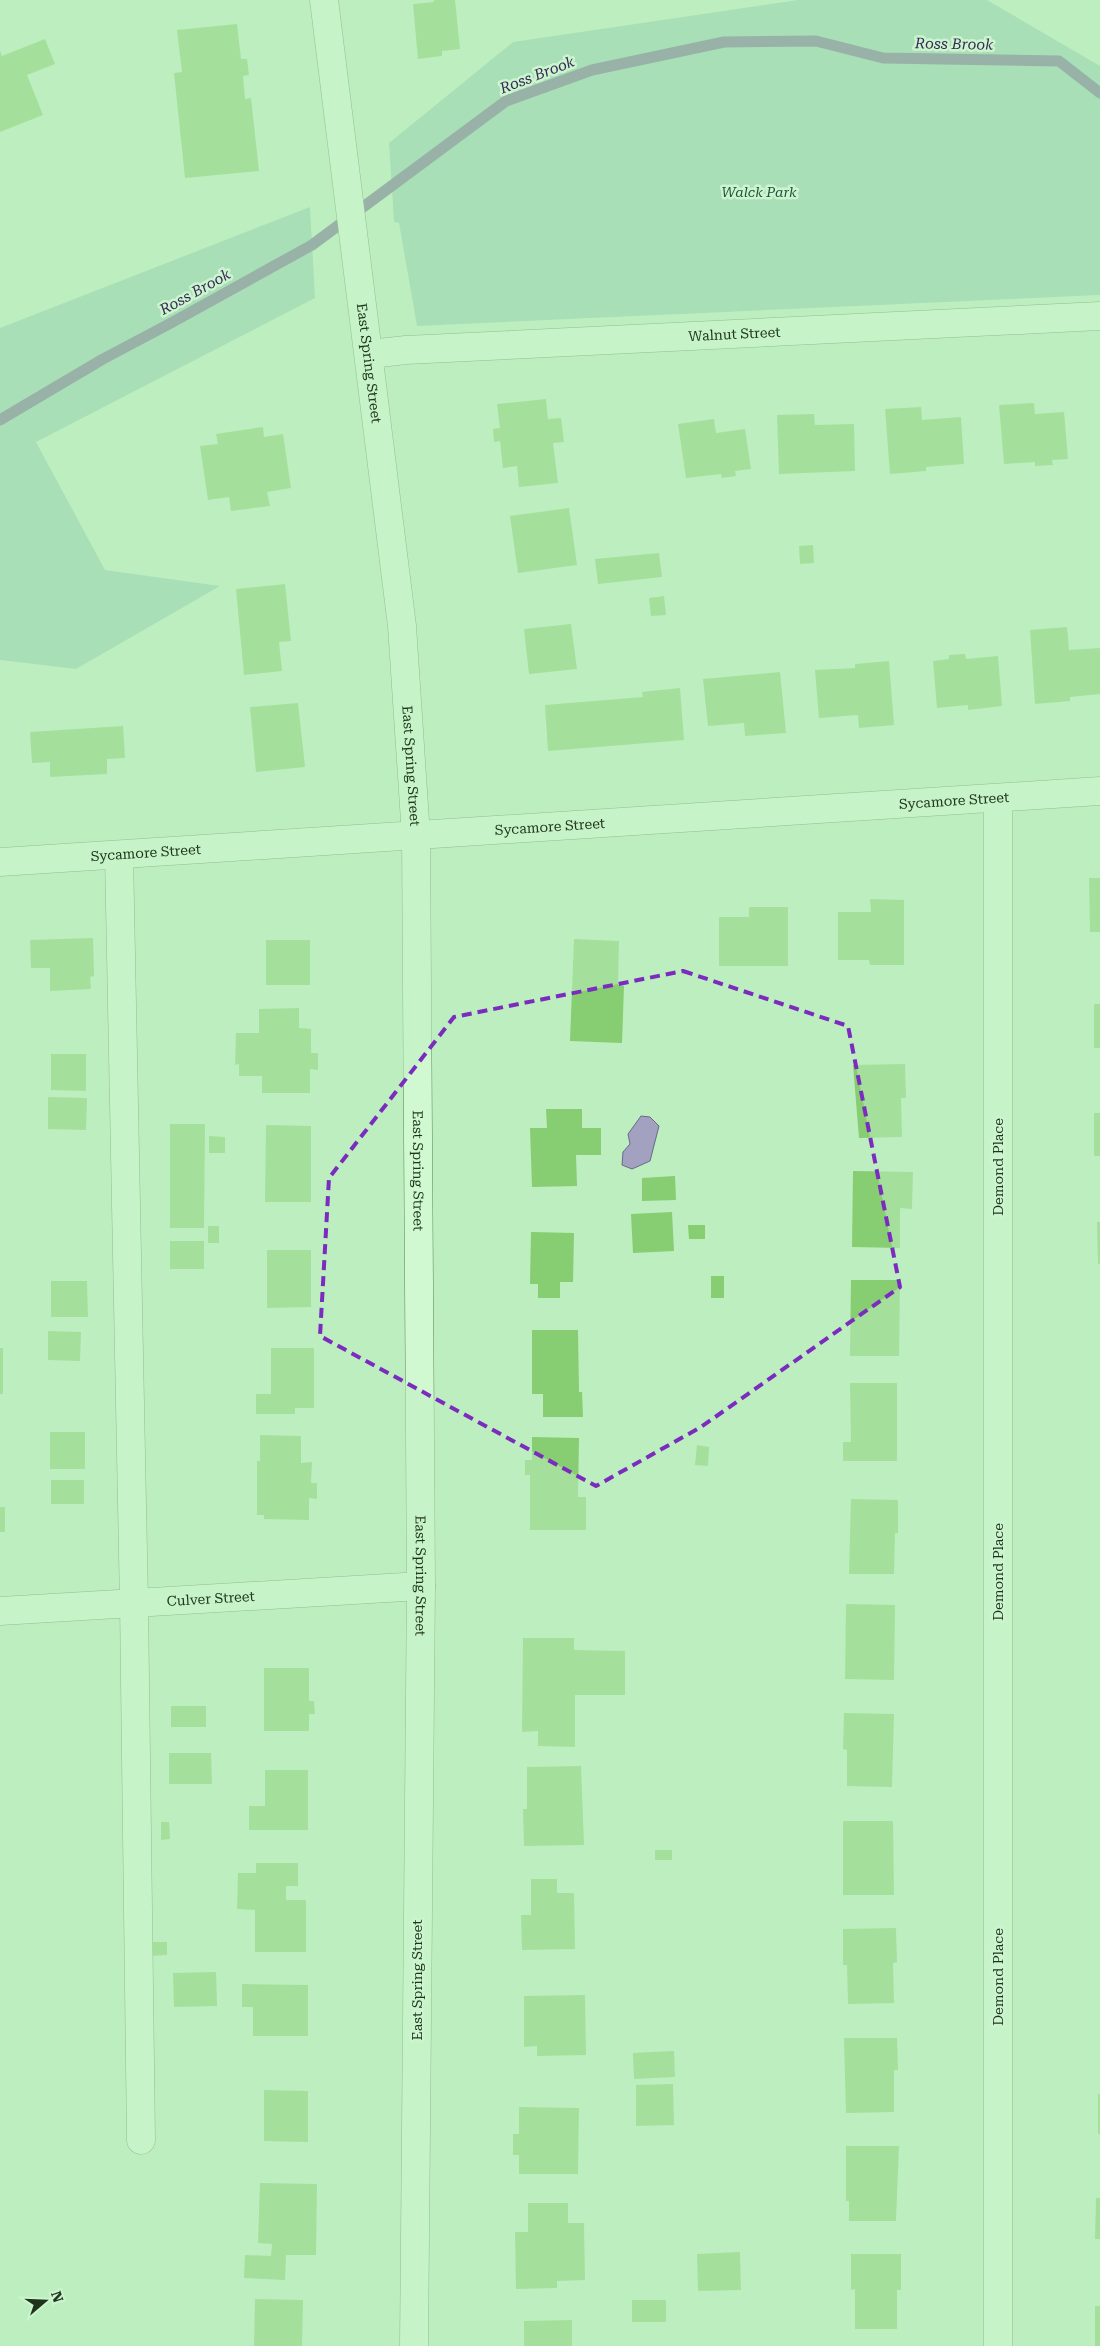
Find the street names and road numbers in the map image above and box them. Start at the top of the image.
street label: East Spring Street [354,302,385,424]
street label: Walnut Street [688,324,781,344]
street label: East Spring Street [399,705,423,827]
street label: Sycamore Street [898,789,1010,812]
street label: Sycamore Street [494,815,605,838]
street label: Sycamore Street [90,841,201,864]
street label: East Spring Street [410,1110,427,1231]
street label: Demond Place [990,1118,1006,1216]
street label: East Spring Street [413,1515,429,1636]
street label: Demond Place [990,1523,1006,1621]
street label: Culver Street [166,1588,255,1609]
street label: East Spring Street [409,1920,425,2040]
street label: Demond Place [990,1928,1006,2026]

